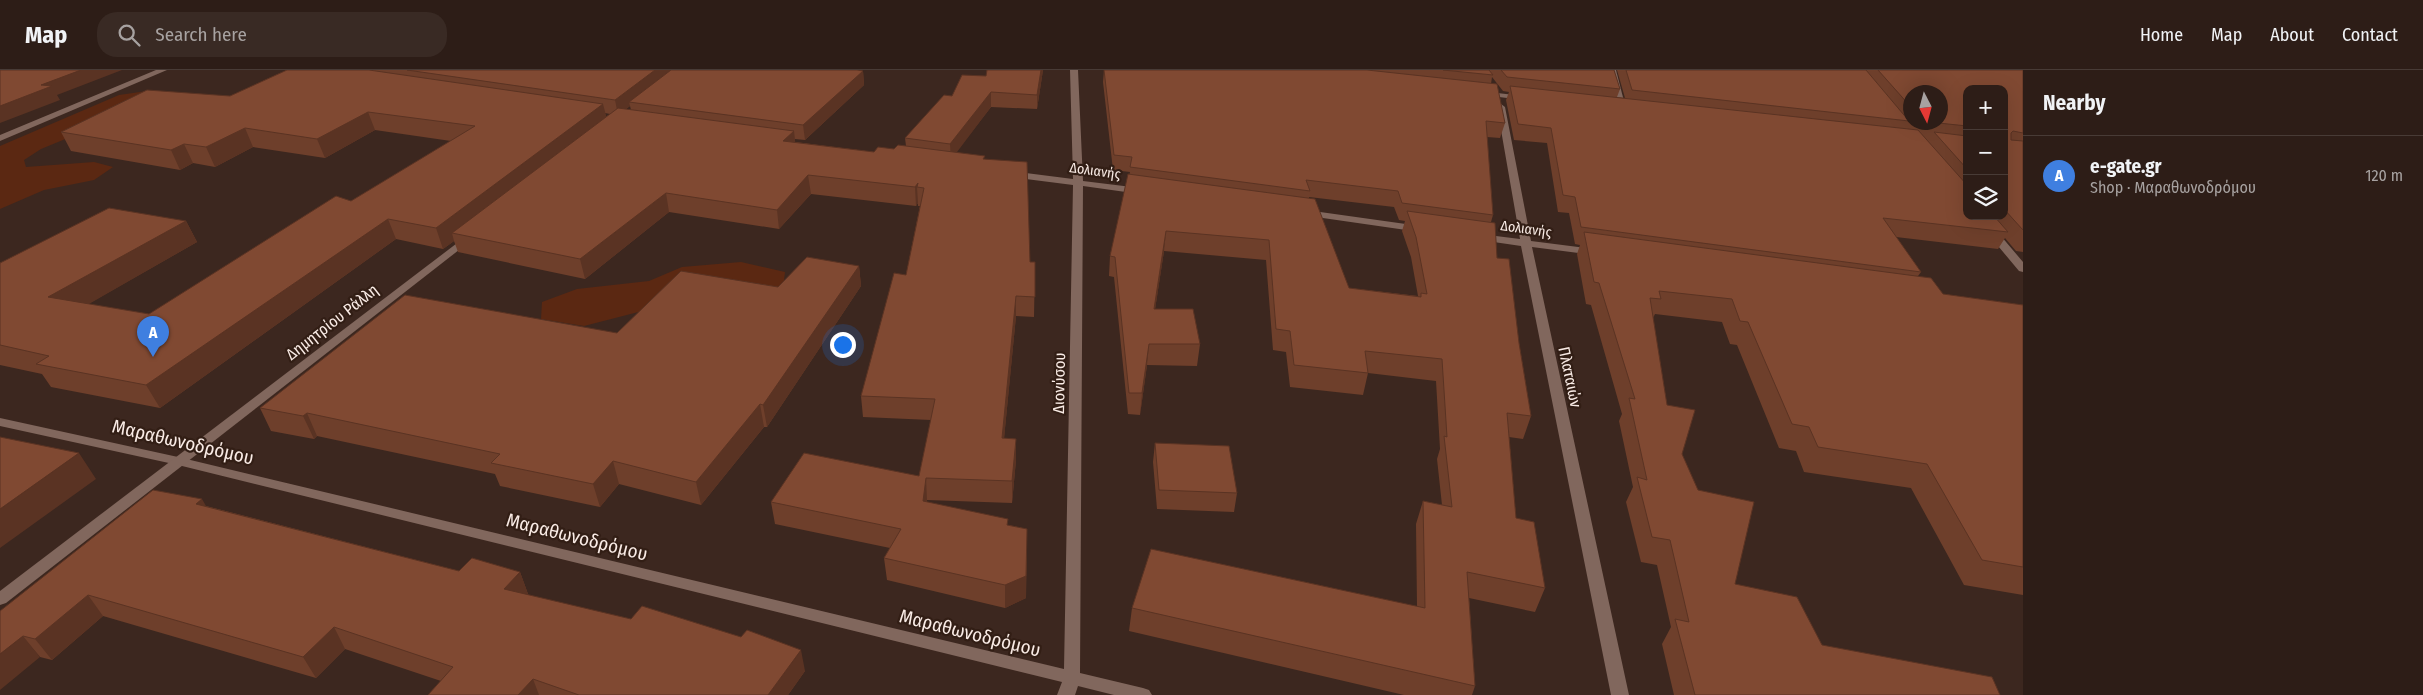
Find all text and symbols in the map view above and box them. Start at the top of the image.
search box [97,12,447,57]
text: Map [25,21,67,49]
icon: search [115,21,143,49]
text: Search here [155,23,247,46]
text: Home [2140,24,2183,46]
text: Map [2211,24,2242,46]
text: About [2270,24,2314,46]
text: Contact [2342,24,2398,46]
north arrow [1903,85,1948,130]
map controls [1963,85,2008,220]
button: + [1963,85,2008,130]
text: Nearby [2043,90,2105,116]
button: − [1963,130,2008,175]
text: e-gate.gr [2090,155,2162,178]
street label: Δολιανής [1068,159,1122,183]
text: A [2055,166,2063,185]
text: 120 m [2365,166,2403,185]
button: layers [1963,175,2008,220]
text: Shop · Μαραθωνοδρόμου [2090,178,2256,197]
street label: Δολιανής [1499,217,1553,241]
street label: Δημητρίου Ράλλη [282,280,382,364]
pin: A [137,316,169,357]
your location [830,332,856,358]
street label: Πλαταιών [1554,345,1586,409]
street label: Διονύσου [1049,352,1069,414]
street label: Μαραθωνοδρόμου [110,415,256,469]
street label: Μαραθωνοδρόμου [504,508,650,566]
street label: Μαραθωνοδρόμου [897,604,1043,662]

